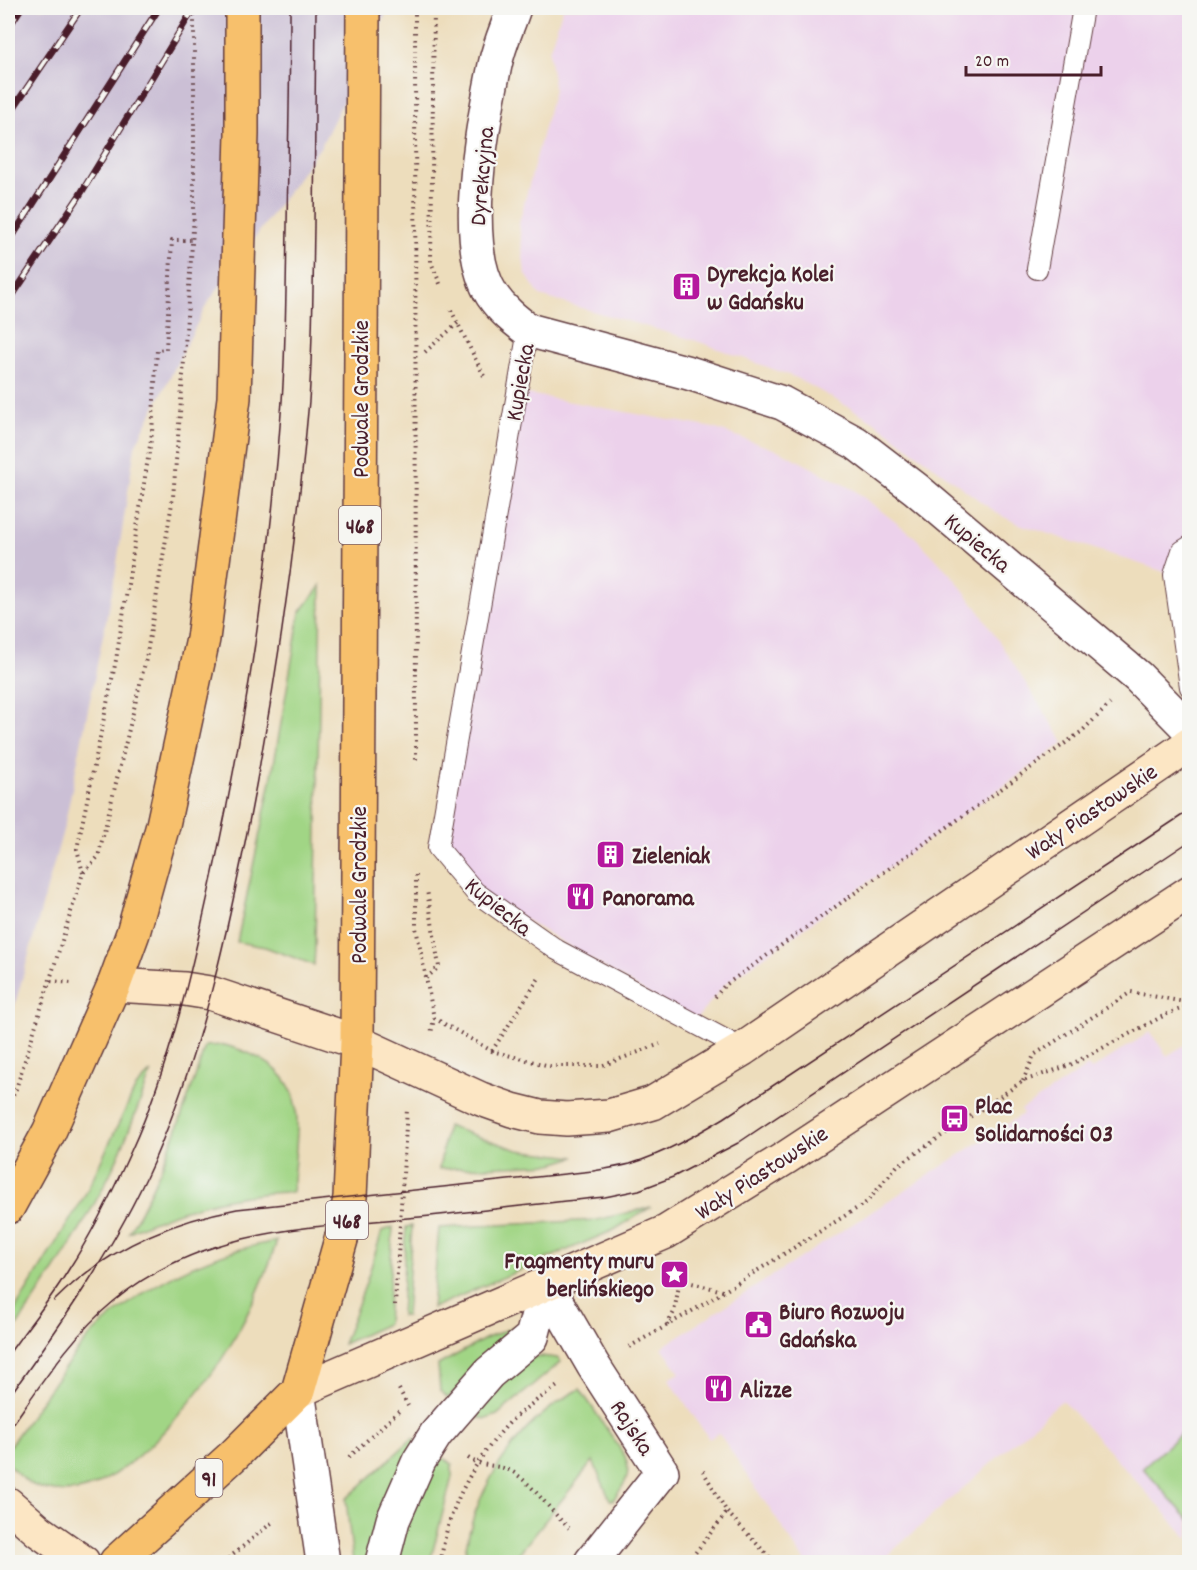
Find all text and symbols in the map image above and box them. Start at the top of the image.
scale bar [966,39,1101,77]
text: 20 m [975,50,1009,75]
street label: Dyrekcyjna [463,125,505,227]
place label: Dyrekcja Kolei w Gdańsku [707,259,834,321]
building icon: Dyrekcja Kolei w Gdańsku [670,271,702,303]
street label: Podwale Grodzkie [346,320,380,478]
street label: Kupiecka [498,340,546,424]
road number: 468 [339,506,381,544]
street label: Kupiecka [935,506,1018,583]
street label: Wały Piastowskie [1020,757,1166,870]
street label: Podwale Grodzkie [344,806,378,964]
building icon: Zieleniak [595,839,627,871]
place label: Zieleniak [632,841,711,875]
street label: Kupiecka [456,871,539,947]
restaurant icon: Panorama [565,881,597,913]
place label: Panorama [602,883,695,917]
place label: Plac Solidarności 03 [975,1091,1113,1153]
bus stop icon: Plac Solidarności 03 [938,1103,970,1135]
street label: Wały Piastowskie [689,1119,836,1230]
road number: 468 [326,1201,368,1239]
place label: Fragmenty muru berlińskiego [504,1246,654,1308]
place icon: Fragmenty muru berlińskiego [659,1258,691,1290]
place label: Biuro Rozwoju Gdańska [779,1297,904,1359]
public building icon: Biuro Rozwoju Gdańska [742,1309,774,1341]
restaurant icon: Alizze [703,1373,735,1405]
place label: Alizze [740,1375,792,1409]
street label: Rajska [600,1394,662,1464]
road number: 91 [196,1459,222,1497]

